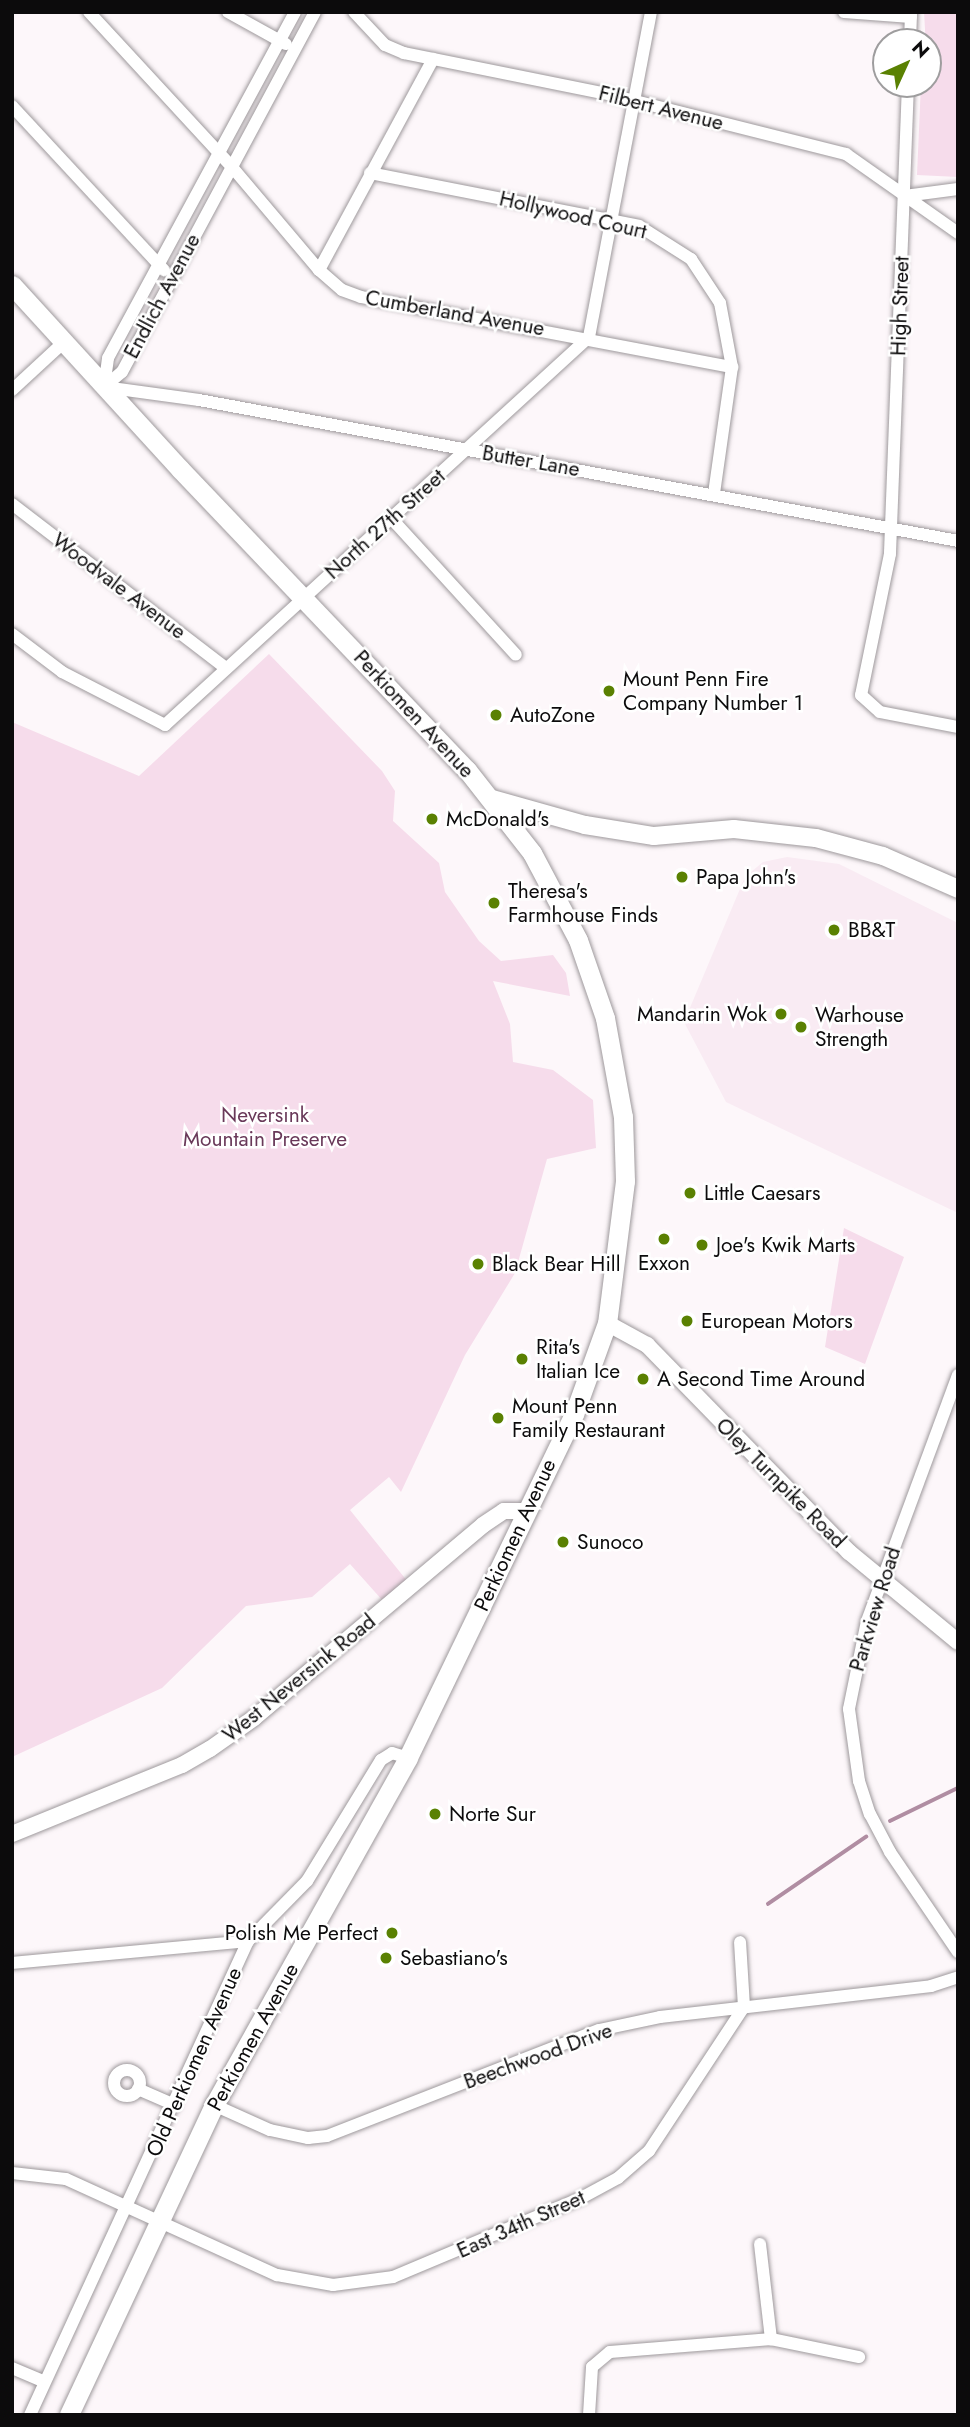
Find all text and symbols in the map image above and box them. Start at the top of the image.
north arrow [872,28,942,98]
text: N [906,34,936,64]
street label: Filbert Avenue [596,80,726,136]
street label: Hollywood Court [497,186,649,244]
street label: Endlich Avenue [119,229,205,363]
street label: High Street [886,256,914,356]
street label: Cumberland Avenue [363,285,547,341]
street label: Butter Lane [480,440,582,482]
street label: North 27th Street [320,464,450,584]
street label: Woodvale Avenue [47,528,191,644]
street label: Perkiomen Avenue [349,645,479,783]
place label: Mount Penn Fire Company Number 1 [623,666,803,716]
marker: Mount Penn Fire Company Number 1 [601,683,617,699]
place label: AutoZone [510,702,595,728]
marker: AutoZone [488,707,504,723]
place label: McDonald's [446,806,549,832]
marker: McDonald's [424,811,440,827]
place label: Papa John's [696,864,796,890]
marker: Papa John's [674,869,690,885]
place label: Theresa's Farmhouse Finds [508,878,658,928]
marker: Theresa's Farmhouse Finds [486,895,502,911]
place label: BB&T [848,917,895,943]
marker: BB&T [826,922,842,938]
place label: Mandarin Wok [637,1001,767,1027]
place label: Warhouse Strength [815,1002,904,1052]
marker: Mandarin Wok [773,1006,789,1022]
marker: Warhouse Strength [793,1019,809,1035]
park label: Neversink Mountain Preserve [183,1102,347,1152]
place label: Little Caesars [704,1180,820,1206]
marker: Little Caesars [682,1185,698,1201]
marker: Exxon [656,1231,672,1247]
place label: Joe's Kwik Marts [716,1232,855,1258]
marker: Joe's Kwik Marts [694,1237,710,1253]
place label: Exxon [638,1250,690,1276]
place label: Black Bear Hill [492,1251,620,1277]
marker: Black Bear Hill [470,1256,486,1272]
place label: European Motors [701,1308,853,1334]
marker: European Motors [679,1313,695,1329]
place label: Rita's Italian Ice [536,1334,620,1384]
marker: Rita's Italian Ice [514,1351,530,1367]
place label: A Second Time Around [657,1366,865,1392]
marker: A Second Time Around [635,1371,651,1387]
place label: Mount Penn Family Restaurant [512,1393,665,1443]
marker: Mount Penn Family Restaurant [490,1410,506,1426]
street label: Oley Turnpike Road [711,1413,851,1553]
street label: Perkiomen Avenue [469,1455,561,1615]
place label: Sunoco [577,1529,644,1555]
marker: Sunoco [555,1534,571,1550]
street label: Parkview Road [844,1544,906,1674]
street label: West Neversink Road [218,1609,380,1747]
place label: Norte Sur [449,1801,536,1827]
marker: Norte Sur [427,1806,443,1822]
place label: Polish Me Perfect [225,1920,378,1946]
marker: Polish Me Perfect [384,1925,400,1941]
place label: Sebastiano's [400,1945,508,1971]
marker: Sebastiano's [378,1950,394,1966]
street label: Perkiomen Avenue [202,1959,304,2115]
street label: Old Perkiomen Avenue [141,1963,247,2161]
street label: Beechwood Drive [460,2017,616,2095]
street label: East 34th Street [453,2184,589,2264]

